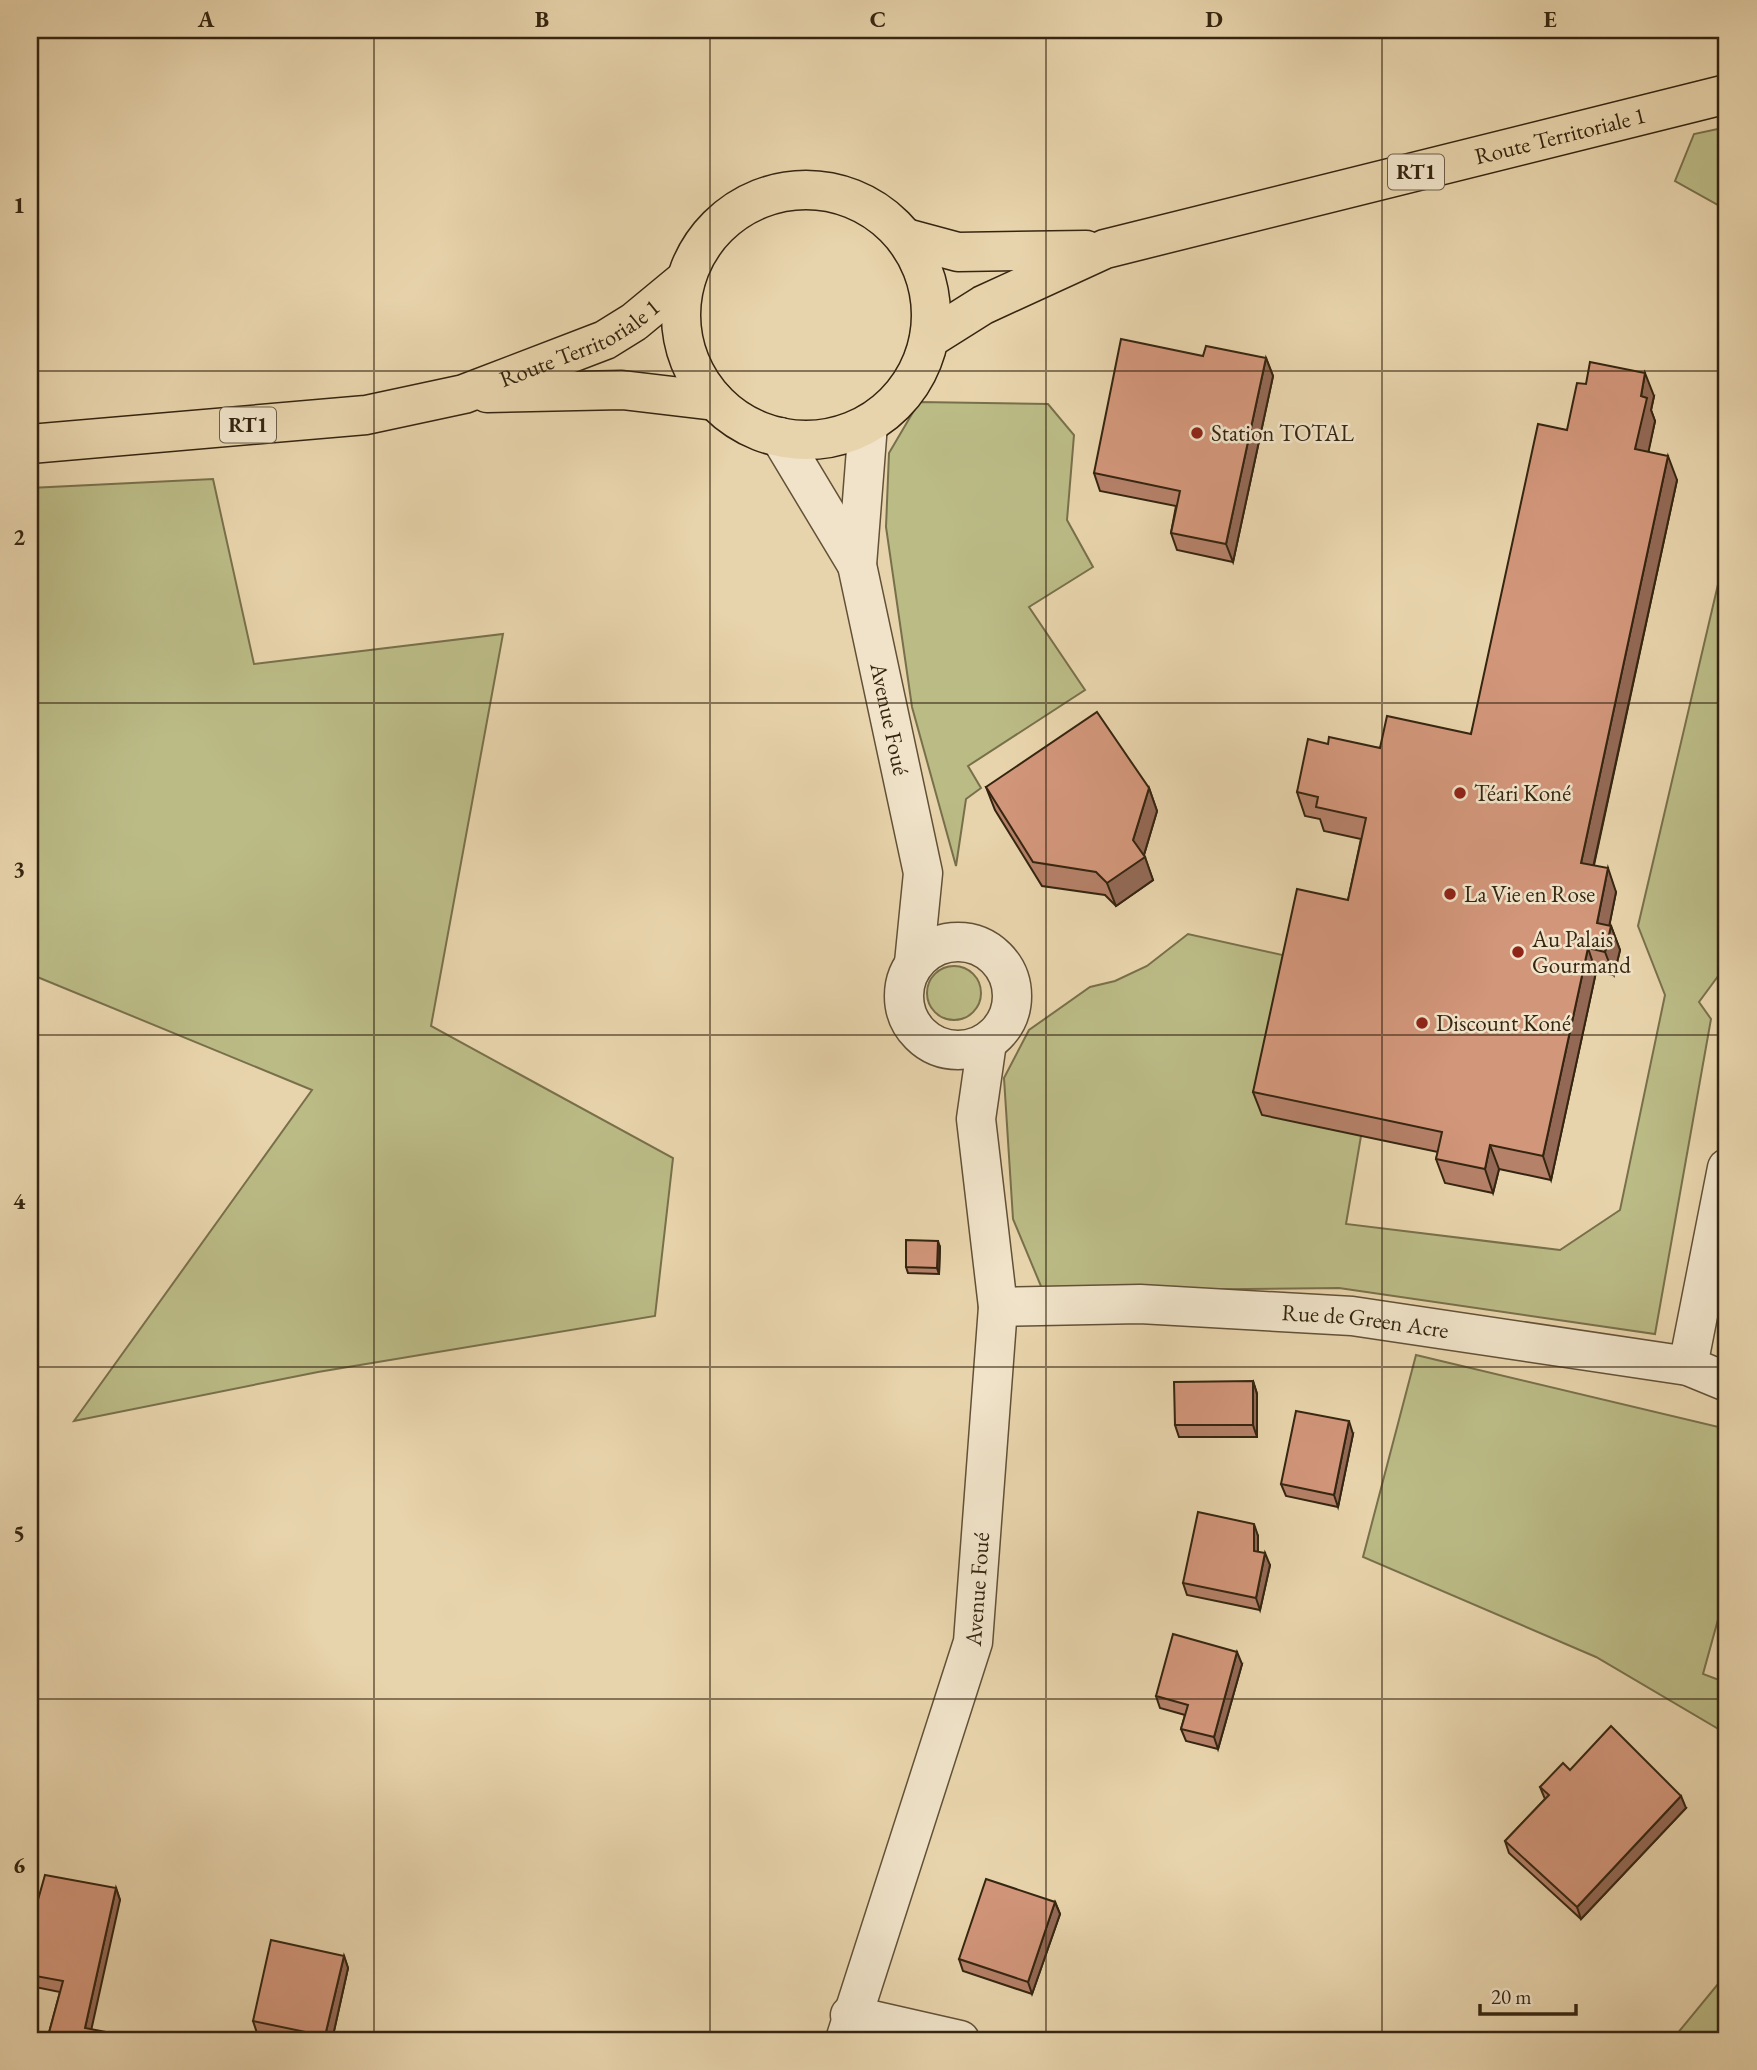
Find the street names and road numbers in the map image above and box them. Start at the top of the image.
street label: Route Territoriale 1 [1471,100,1649,171]
road number: RT1 [1388,154,1444,190]
street label: Route Territoriale 1 [495,292,666,394]
road number: RT1 [220,408,276,442]
street label: Avenue Foué [863,659,917,778]
street label: Rue de Green Acre [1281,1297,1451,1345]
street label: Avenue Foué [958,1531,996,1648]

